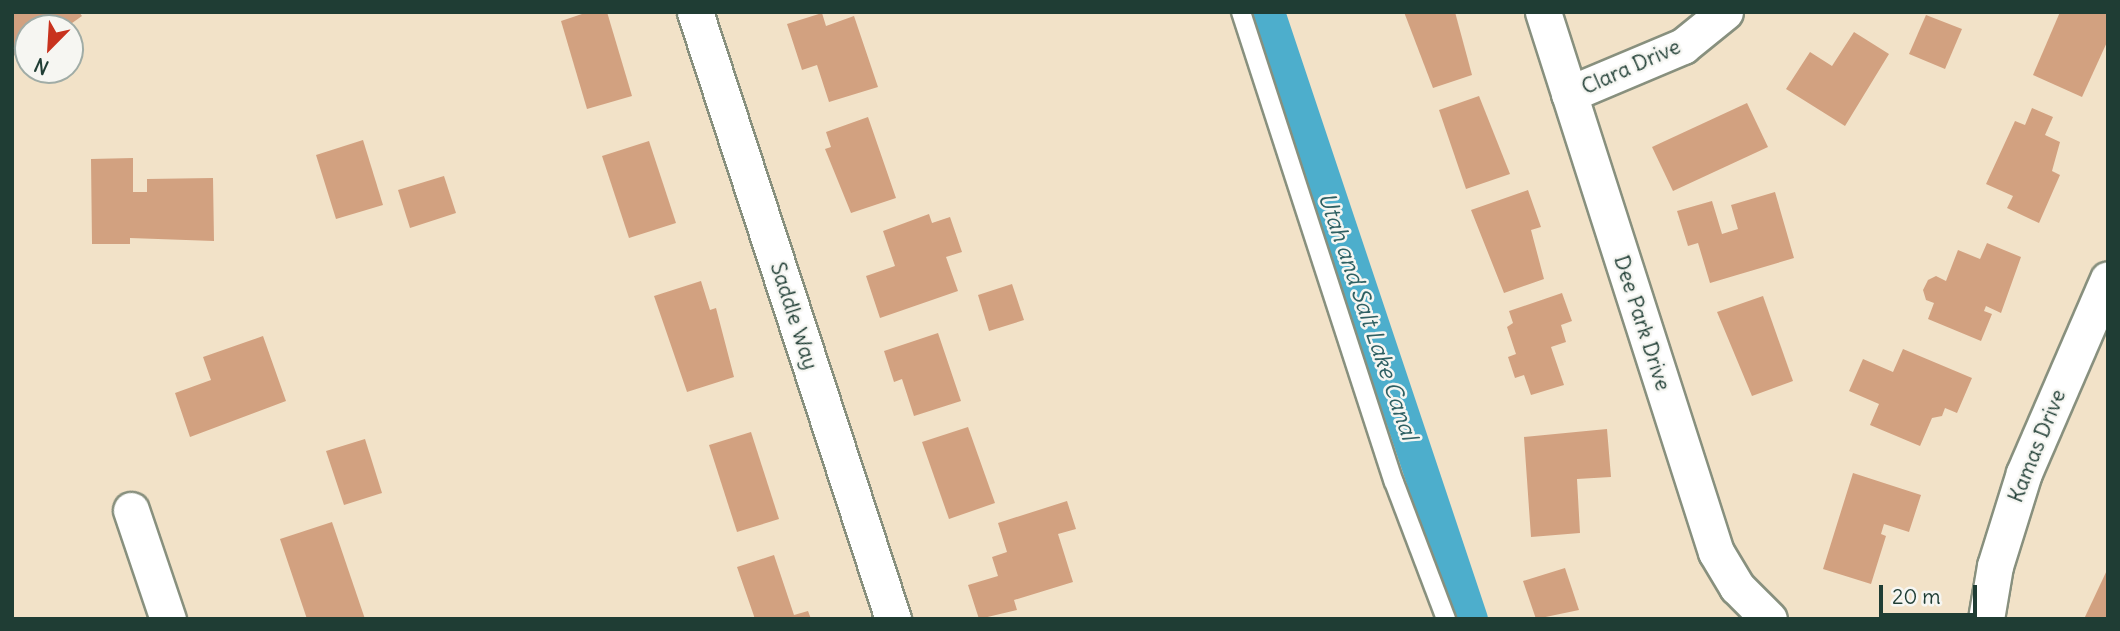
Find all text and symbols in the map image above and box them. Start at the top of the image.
north arrow [14,14,84,84]
street label: Clara Drive [1578,34,1684,100]
text: N [30,53,52,80]
water label: Utah and Salt Lake Canal [1313,189,1423,443]
street label: Dee Park Drive [1608,252,1676,394]
street label: Saddle Way [765,259,823,373]
street label: Kamas Drive [2003,386,2071,506]
scale bar [1882,572,1980,616]
text: 20 m [1892,583,1941,610]

